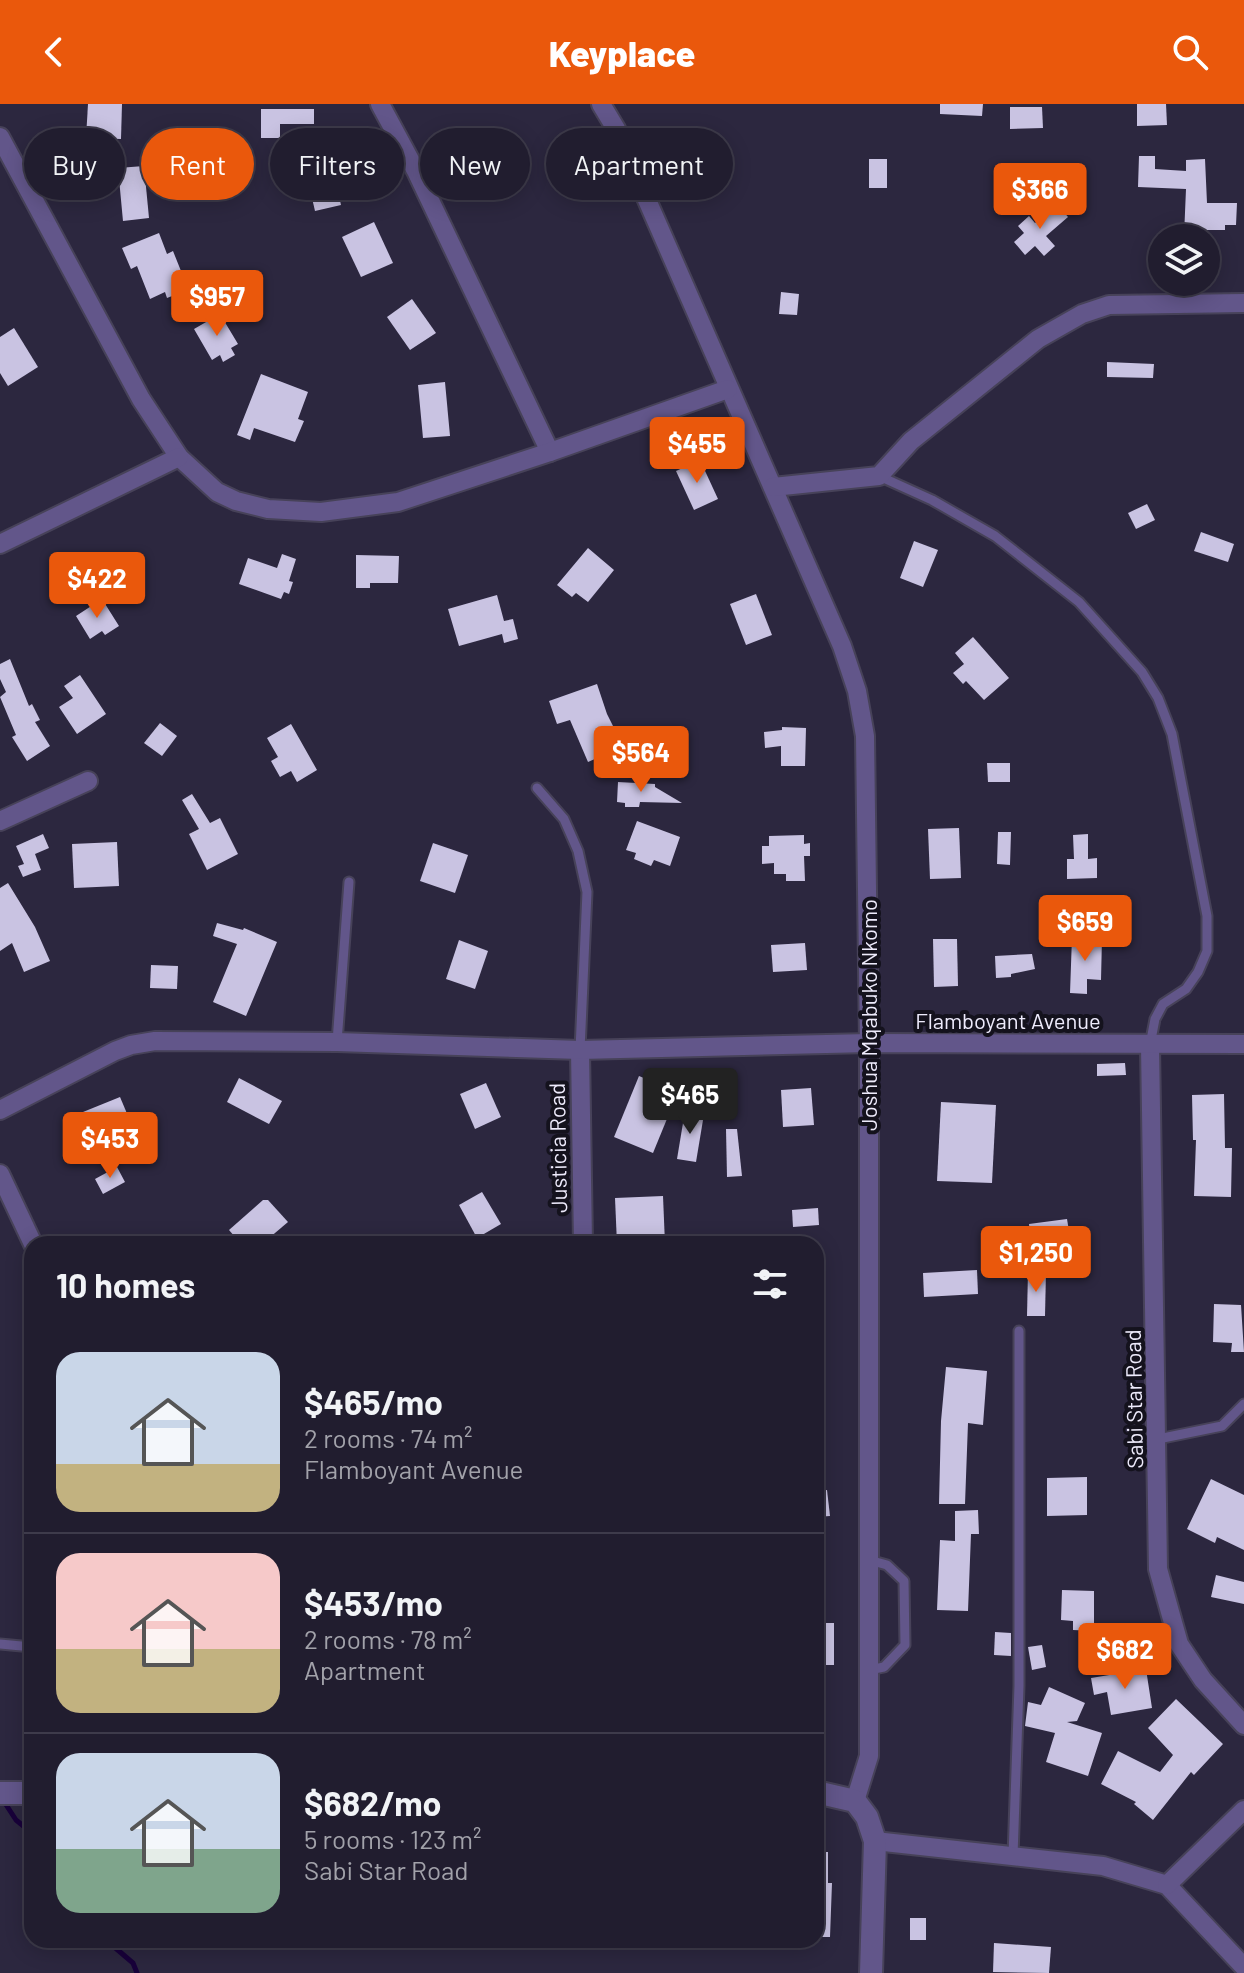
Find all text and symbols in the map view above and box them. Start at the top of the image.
icon: back [32,30,76,74]
icon: search [1168,30,1212,74]
text: Keyplace [549,31,695,74]
chip: Buy [24,128,125,200]
chip: Rent [141,128,254,200]
chip: Filters [270,128,404,200]
chip: New [420,128,530,200]
chip: Apartment [546,128,733,200]
pin: $366 [993,163,1087,231]
text: $366 [1012,173,1068,204]
map controls [1148,224,1220,296]
button: layers [1148,224,1220,296]
pin: $957 [170,270,264,338]
text: $957 [189,280,245,311]
pin: $455 [650,417,744,485]
text: $455 [668,427,726,458]
pin: $422 [50,552,144,620]
text: $422 [67,562,127,593]
pin: $564 [594,726,688,794]
text: $564 [612,736,670,767]
pin: $659 [1038,895,1132,963]
street label: Joshua Mqabuko Nkomo [855,899,881,1131]
text: $659 [1057,905,1113,936]
street label: Flamboyant Avenue [915,1007,1101,1033]
pin: $465 [643,1068,737,1136]
text: $465 [661,1078,719,1109]
street label: Justicia Road [543,1083,571,1213]
pin: $453 [63,1112,157,1180]
text: $453 [81,1122,139,1153]
pin: $1,250 [971,1226,1101,1294]
text: $1,250 [999,1236,1073,1267]
icon: filters [748,1262,792,1306]
text: 10 homes [56,1264,195,1305]
street label: Sabi Star Road [1119,1329,1147,1469]
text: $465/mo [304,1381,443,1422]
icon: home [120,1384,216,1480]
text: 2 rooms · 74 m² [304,1422,472,1453]
text: Flamboyant Avenue [304,1453,523,1484]
text: $453/mo [304,1582,443,1623]
icon: home [120,1585,216,1681]
text: 2 rooms · 78 m² [304,1623,472,1654]
pin: $682 [1078,1623,1172,1691]
text: $682 [1096,1633,1154,1664]
text: Apartment [304,1654,425,1685]
text: $682/mo [304,1782,441,1823]
icon: home [120,1785,216,1881]
text: 5 rooms · 123 m² [304,1823,482,1854]
text: Sabi Star Road [304,1854,469,1885]

